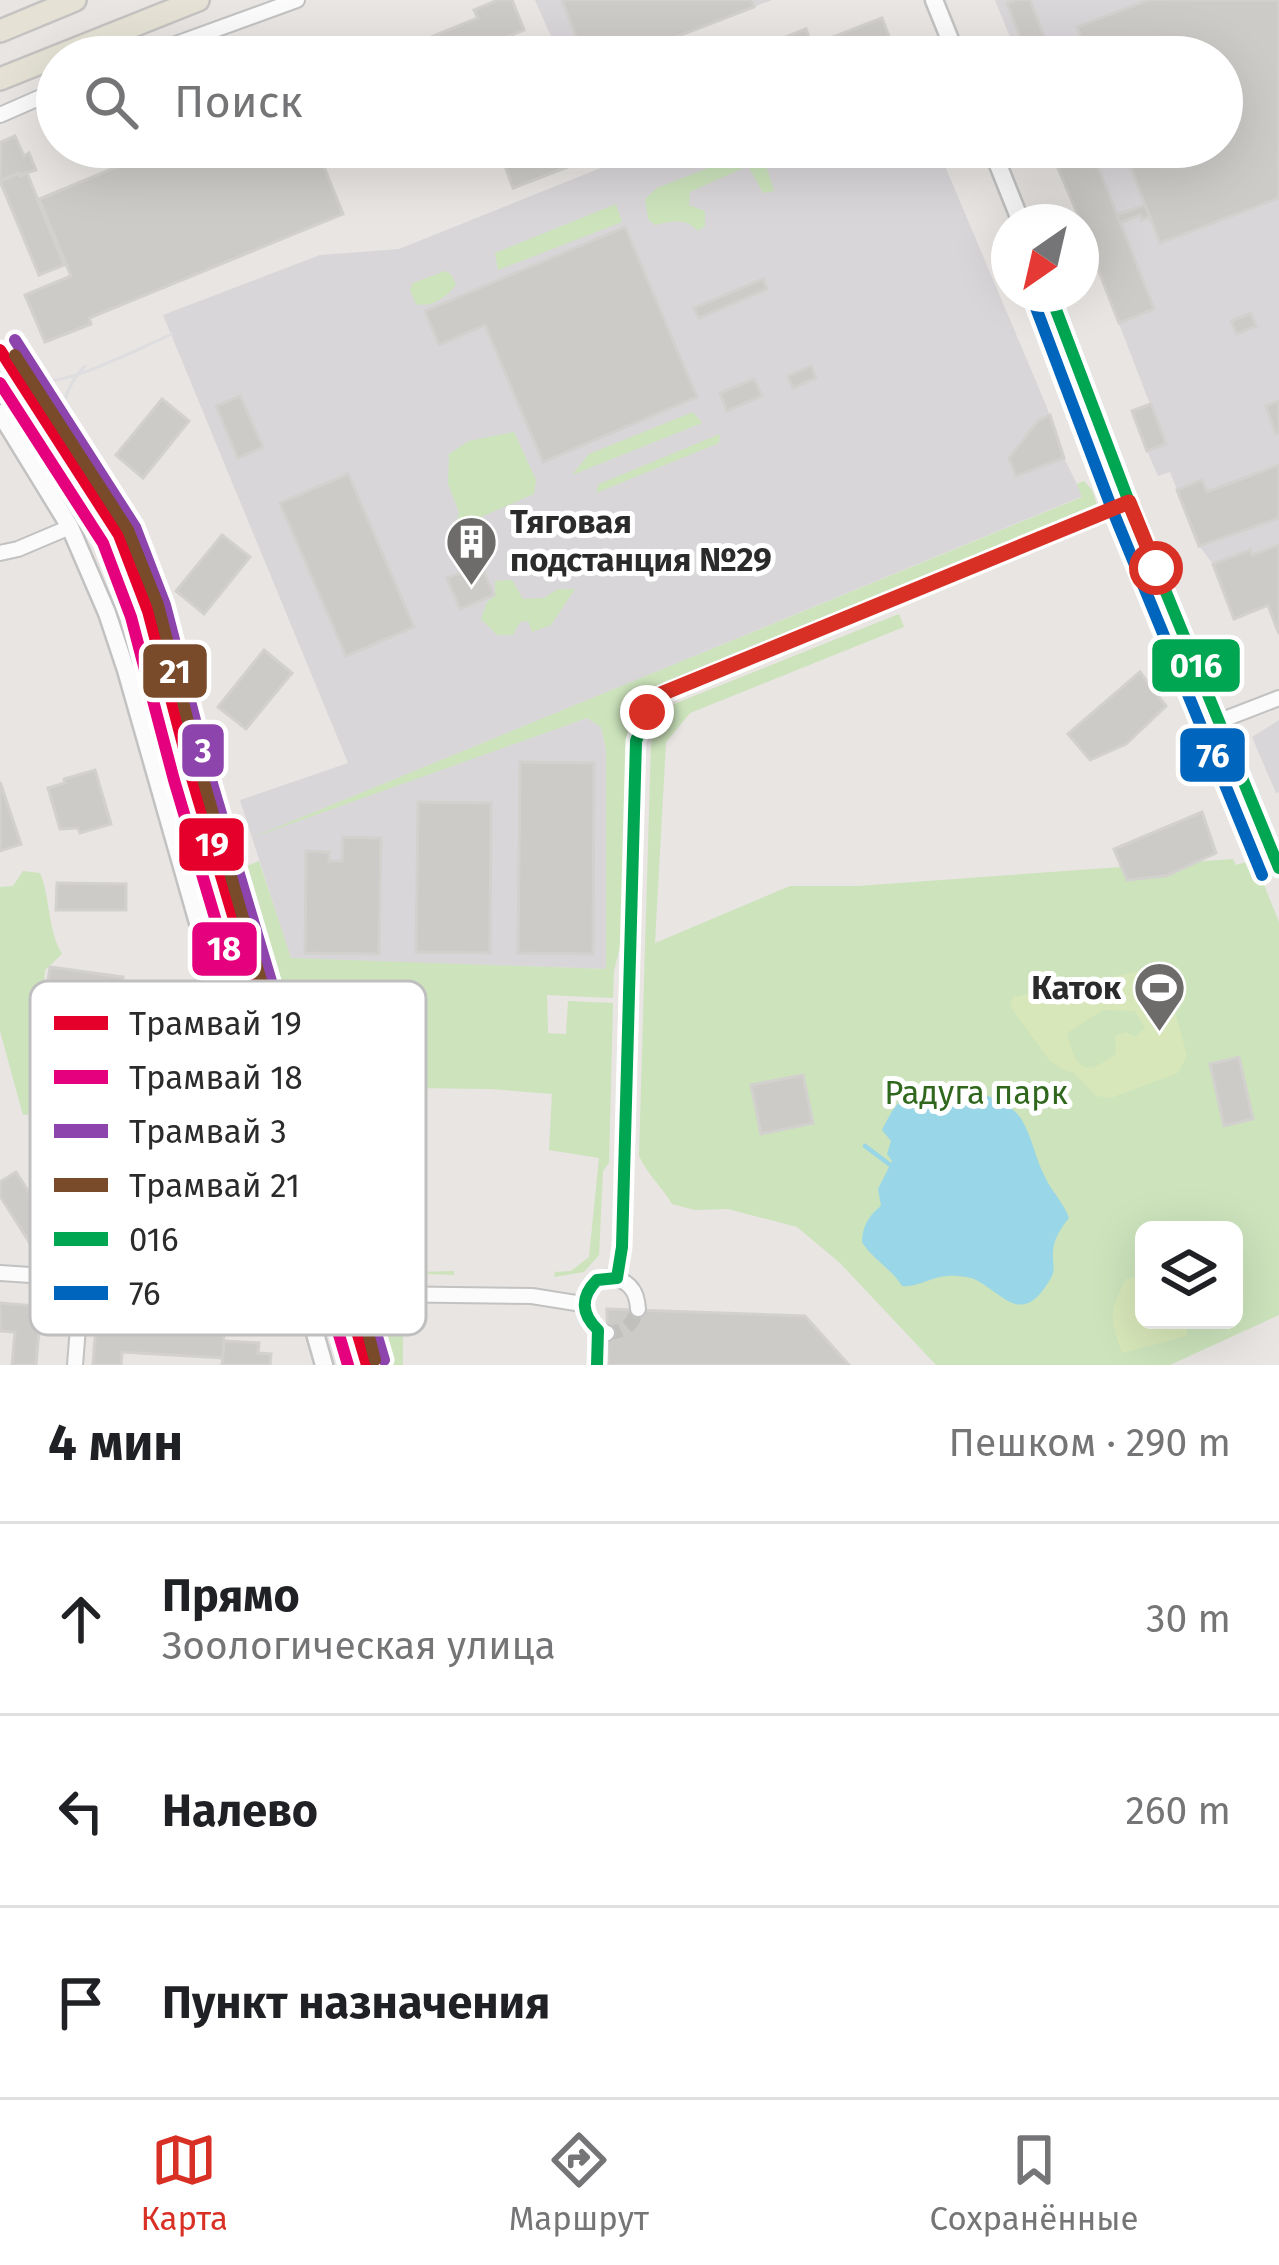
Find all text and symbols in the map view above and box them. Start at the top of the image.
search box [36,36,1243,168]
icon: search [78,69,144,135]
text: Поиск [174,75,303,129]
north arrow [991,204,1099,312]
place label: Тяговая подстанция №29 [510,502,772,580]
building icon: Тяговая подстанция №29 [443,513,499,587]
route start [1129,541,1183,595]
line badge: 016 [1150,637,1242,694]
line badge: 21 [141,642,209,700]
text: 016 [1170,646,1222,686]
text: 21 [159,652,191,692]
route end [620,685,674,739]
line badge: 3 [180,722,226,779]
line badge: 76 [1178,726,1247,784]
text: 3 [193,731,212,771]
text: 76 [1196,736,1230,776]
line badge: 19 [177,816,246,873]
text: 19 [195,825,229,865]
line badge: 18 [190,920,259,978]
text: 18 [207,929,241,969]
sports icon: Каток [1132,960,1188,1034]
place label: Каток [1031,968,1122,1008]
legend [30,981,426,1335]
text: Трамвай 19 [129,1004,302,1044]
text: Трамвай 18 [129,1058,303,1098]
park label: Радуга парк [884,1073,1068,1113]
text: Трамвай 3 [129,1112,287,1152]
text: Трамвай 21 [129,1166,300,1206]
text: 016 [129,1220,178,1260]
map controls [1135,1221,1243,1329]
button: layers [1135,1221,1243,1329]
text: 76 [129,1274,160,1314]
text: 4 мин [48,1412,183,1474]
text: Пешком · 290 m [949,1420,1231,1466]
text: Прямо [162,1569,300,1623]
icon: ahead [48,1586,114,1652]
text: 30 m [1146,1596,1231,1642]
text: Зоологическая улица [162,1623,556,1669]
icon: left [48,1778,114,1844]
text: Налево [162,1784,318,1838]
text: 260 m [1125,1788,1231,1834]
icon: arrive [48,1970,114,2036]
text: Пункт назначения [162,1976,550,2030]
tab: Карта [140,2127,228,2239]
tab: Маршрут [509,2127,649,2239]
tab: Сохранённые [930,2127,1139,2239]

